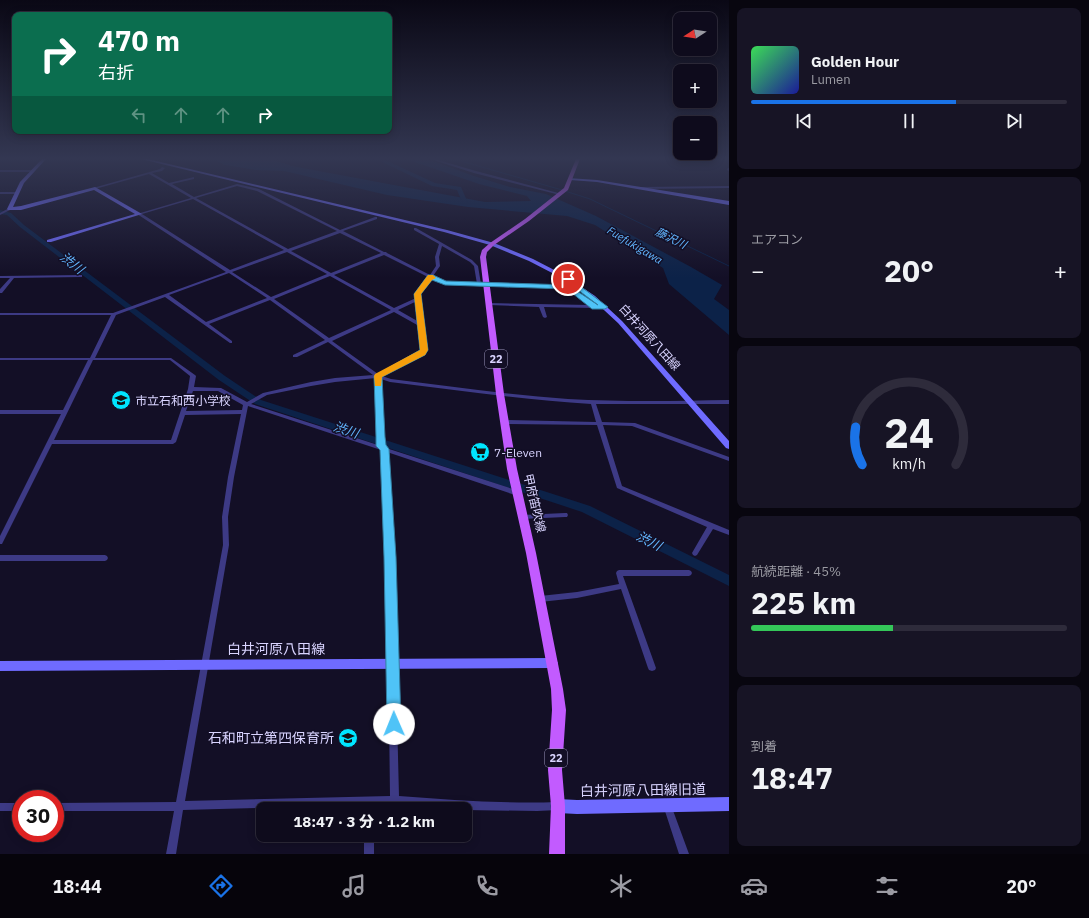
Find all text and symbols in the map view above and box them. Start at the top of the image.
north arrow [673,12,717,56]
map controls [673,12,717,160]
text: 470 m [98,22,180,59]
icon: right [32,28,84,80]
text: Golden Hour [811,52,899,71]
text: 右折 [98,61,134,84]
button: + [673,64,717,108]
text: Lumen [811,71,851,88]
icon: left [128,104,150,126]
icon: ahead [170,104,192,126]
icon: ahead [212,104,234,126]
icon: right [254,104,276,126]
icon: previous [793,110,815,132]
icon: pause [898,110,920,132]
icon: next [1003,110,1025,132]
button: − [673,116,717,160]
water label: Fuefukigawa [605,223,665,267]
water label: 藤沢川 [653,224,690,252]
text: エアコン [751,231,803,248]
water label: 渋川 [57,248,89,279]
text: 20° [884,251,934,290]
text: − [751,256,764,285]
text: + [1054,256,1067,285]
pin [551,262,585,296]
icon: arrive [557,268,579,290]
street label: 白井河原八田線 [616,301,684,373]
road number: 22 [485,350,507,368]
school or university icon: 市立石和西小学校 [110,389,132,411]
place label: 市立石和西小学校 [135,393,231,408]
text: 24 [884,405,934,459]
water label: 渋川 [331,418,363,443]
supermarket icon: 7-Eleven [469,441,491,463]
place label: 7-Eleven [494,445,542,460]
text: km/h [892,454,926,473]
street label: 甲府笛吹線 [521,472,549,534]
water label: 渋川 [634,528,666,555]
text: 航続距離 · 45% [751,563,841,580]
text: 225 km [751,583,856,622]
street label: 白井河原八田線 [227,640,325,658]
position arrow [373,703,415,745]
school or university icon: 石和町立第四保育所 [337,727,359,749]
place label: 石和町立第四保育所 [208,729,334,747]
text: 到着 [751,738,777,755]
road number: 22 [545,749,567,767]
text: 18:47 [751,758,833,797]
street label: 白井河原八田線旧道 [580,780,706,800]
speed limit sign: 30 [12,790,64,842]
text: 18:47 · 3 分 · 1.2 km [293,812,435,831]
icon: directions [207,872,235,900]
icon: music [340,872,368,900]
icon: phone [473,872,501,900]
icon: climate [607,872,635,900]
icon: car [740,872,768,900]
icon: filters [873,872,901,900]
text: 18:44 [53,875,102,898]
text: 20° [1006,875,1036,898]

